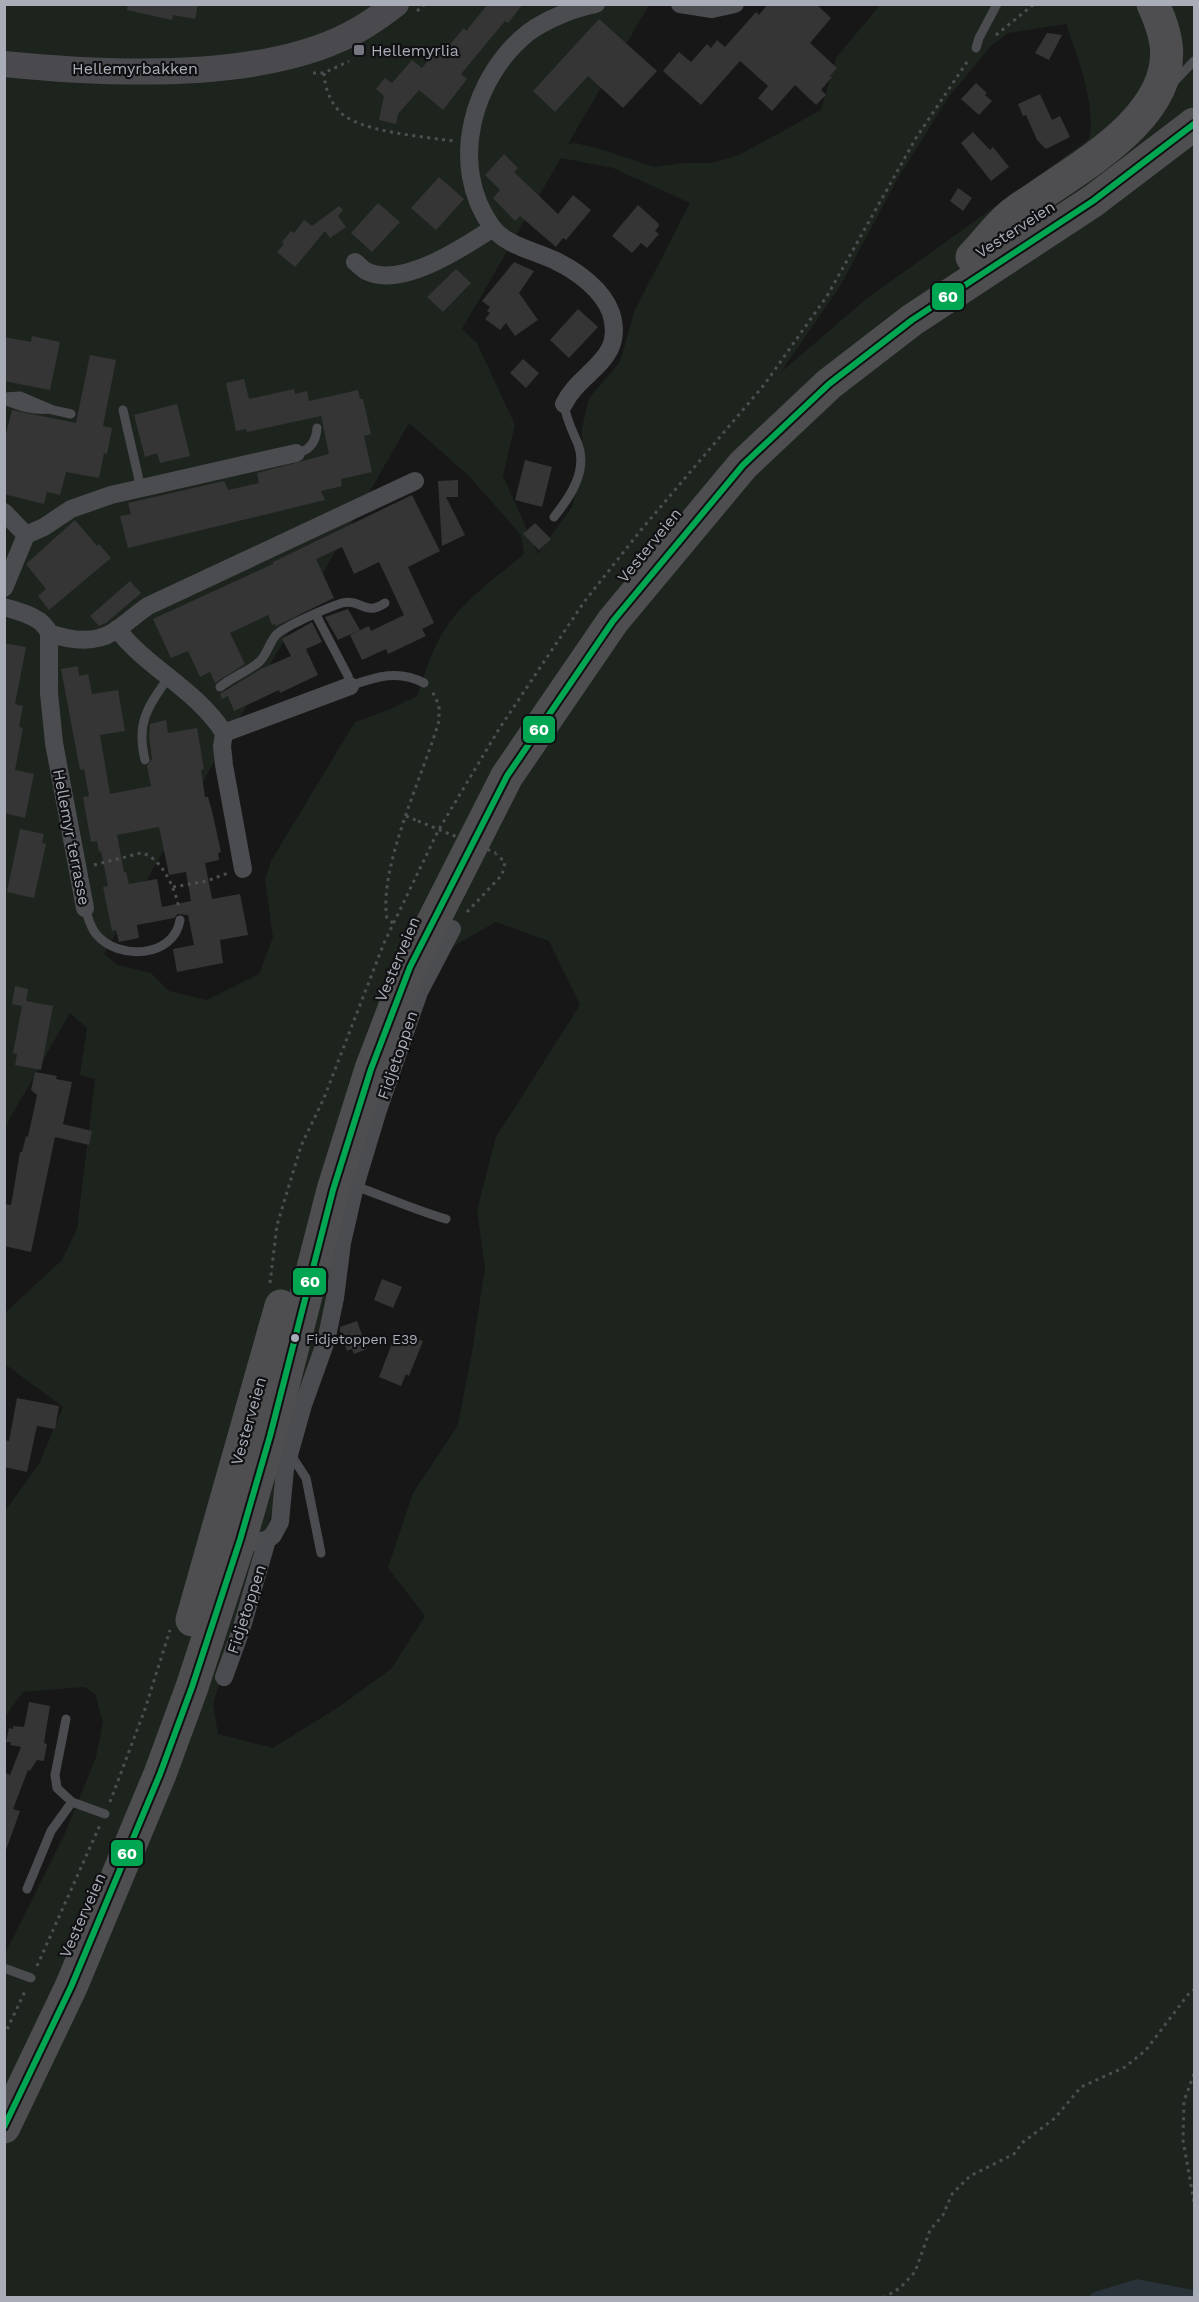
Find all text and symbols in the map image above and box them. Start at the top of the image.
place label: Hellemyrlia [371,41,459,60]
marker: Hellemyrlia [352,43,366,57]
street label: Hellemyrbakken [72,59,198,78]
street label: Vesterveien [972,197,1058,262]
line badge: 60 [931,282,965,311]
text: 60 [938,287,958,306]
street label: Vesterveien [613,504,685,587]
line badge: 60 [522,715,556,744]
text: 60 [529,720,549,739]
street label: Hellemyr terrasse [49,767,94,907]
street label: Vesterveien [371,914,424,1005]
street label: Fidjetoppen [373,1008,422,1102]
line badge: 60 [292,1267,327,1296]
text: 60 [300,1272,320,1291]
place label: Fidjetoppen E39 [306,1331,418,1347]
marker: Fidjetoppen E39 [289,1332,301,1344]
street label: Vesterveien [227,1375,270,1467]
street label: Fidjetoppen [223,1562,270,1656]
line badge: 60 [110,1839,144,1867]
text: 60 [117,1844,137,1863]
street label: Vesterveien [55,1870,110,1961]

